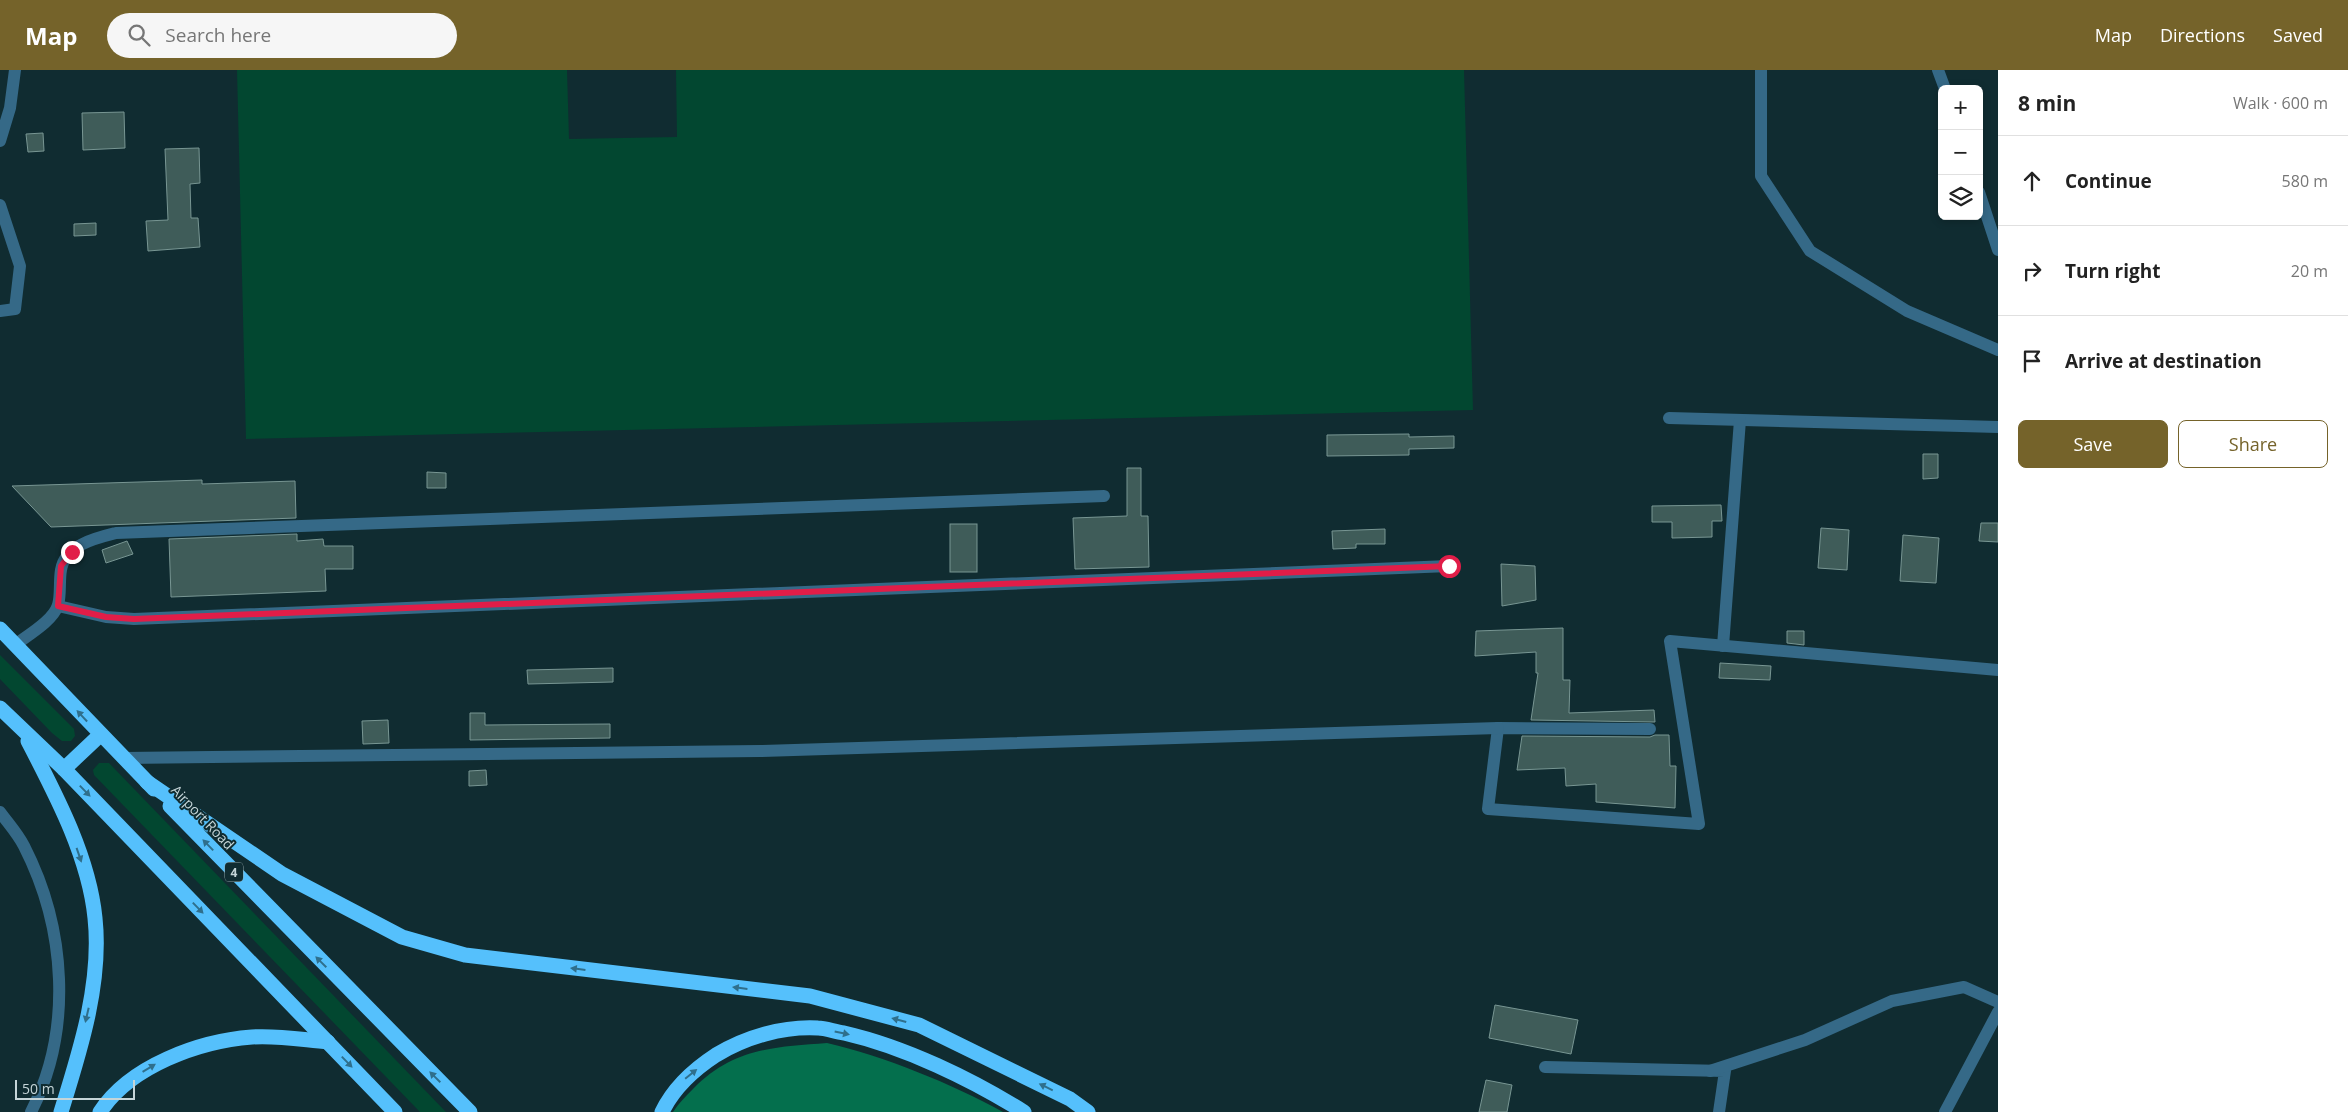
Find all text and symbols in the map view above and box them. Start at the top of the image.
search box [107,13,457,58]
text: Map [25,19,77,52]
icon: search [125,21,153,49]
text: Search here [165,22,271,48]
text: Map [2095,23,2132,47]
text: Directions [2160,23,2245,47]
text: Saved [2273,23,2323,47]
map controls [1938,85,1983,220]
button: + [1938,85,1983,130]
text: 8 min [2018,89,2076,117]
text: Walk · 600 m [2233,92,2328,114]
button: − [1938,130,1983,175]
icon: ahead [2018,167,2046,195]
text: Continue [2065,168,2152,194]
text: 580 m [2282,170,2328,192]
button: layers [1938,175,1983,220]
icon: right [2018,257,2046,285]
text: Turn right [2065,258,2160,284]
text: 20 m [2291,260,2328,282]
icon: arrive [2018,347,2046,375]
text: Arrive at destination [2065,348,2262,374]
button: Save [2018,420,2168,468]
button: Share [2178,420,2328,468]
route end [61,541,84,564]
route start [1438,555,1461,578]
one-way arrow [76,710,88,722]
street label: Airport Road [167,781,239,853]
one-way arrow [79,784,91,796]
one-way arrow [202,839,214,851]
one-way arrow [75,848,83,863]
road number: 4 [225,862,243,882]
one-way arrow [192,901,204,913]
one-way arrow [315,956,327,968]
one-way arrow [570,965,586,973]
one-way arrow [731,983,747,991]
one-way arrow [83,1007,91,1022]
one-way arrow [891,1015,906,1023]
one-way arrow [834,1029,850,1037]
one-way arrow [341,1056,353,1068]
one-way arrow [142,1064,155,1073]
one-way arrow [685,1068,698,1079]
one-way arrow [429,1072,441,1084]
scale bar [15,1077,135,1100]
text: 50 m [22,1079,55,1098]
one-way arrow [1039,1083,1053,1091]

